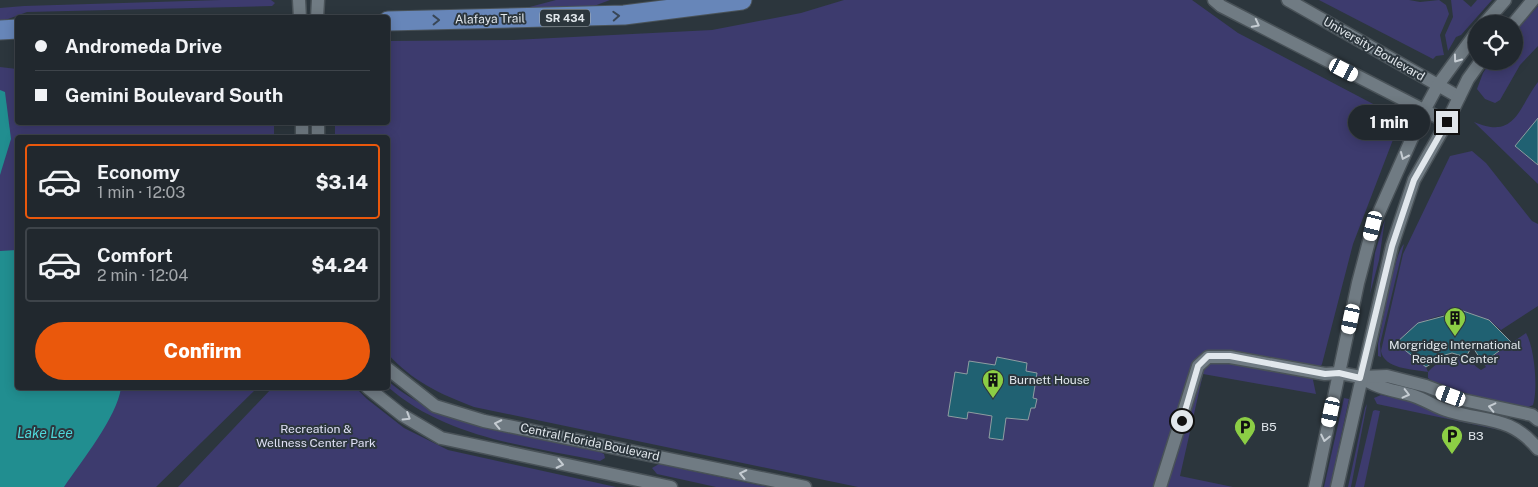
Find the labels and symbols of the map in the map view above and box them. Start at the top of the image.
road number: SR 434 [540,10,590,27]
one-way arrow [612,10,620,21]
street label: Alafaya Trail [455,11,526,27]
street label: University Boulevard [1321,14,1427,84]
one-way arrow [432,15,440,25]
one-way arrow [1251,18,1260,28]
one-way arrow [1454,53,1463,63]
car [1327,57,1360,83]
callout: 1 min [1347,104,1430,140]
route end [1436,111,1458,133]
one-way arrow [1400,151,1411,160]
car [1362,210,1383,242]
car [1340,303,1361,335]
building icon: Morgridge International Reading Center [1443,306,1467,337]
place label: Morgridge International Reading Center [1389,338,1521,366]
building icon: Burnett House [981,368,1005,399]
place label: Burnett House [1009,373,1090,387]
car [1434,384,1467,408]
one-way arrow [1401,388,1410,399]
car [1320,396,1341,428]
one-way arrow [1487,402,1496,413]
one-way arrow [401,410,410,420]
route start [1171,410,1193,432]
parking icon: B5 [1233,415,1257,446]
one-way arrow [494,419,503,429]
street label: Central Florida Boulevard [519,420,661,464]
place label: B5 [1261,420,1277,434]
park label: Recreation & Wellness Center Park [256,422,376,450]
parking icon: B3 [1440,424,1464,455]
water label: Lake Lee [17,425,73,441]
place label: B3 [1468,429,1484,443]
one-way arrow [1320,433,1331,442]
one-way arrow [556,458,565,469]
one-way arrow [739,469,747,480]

